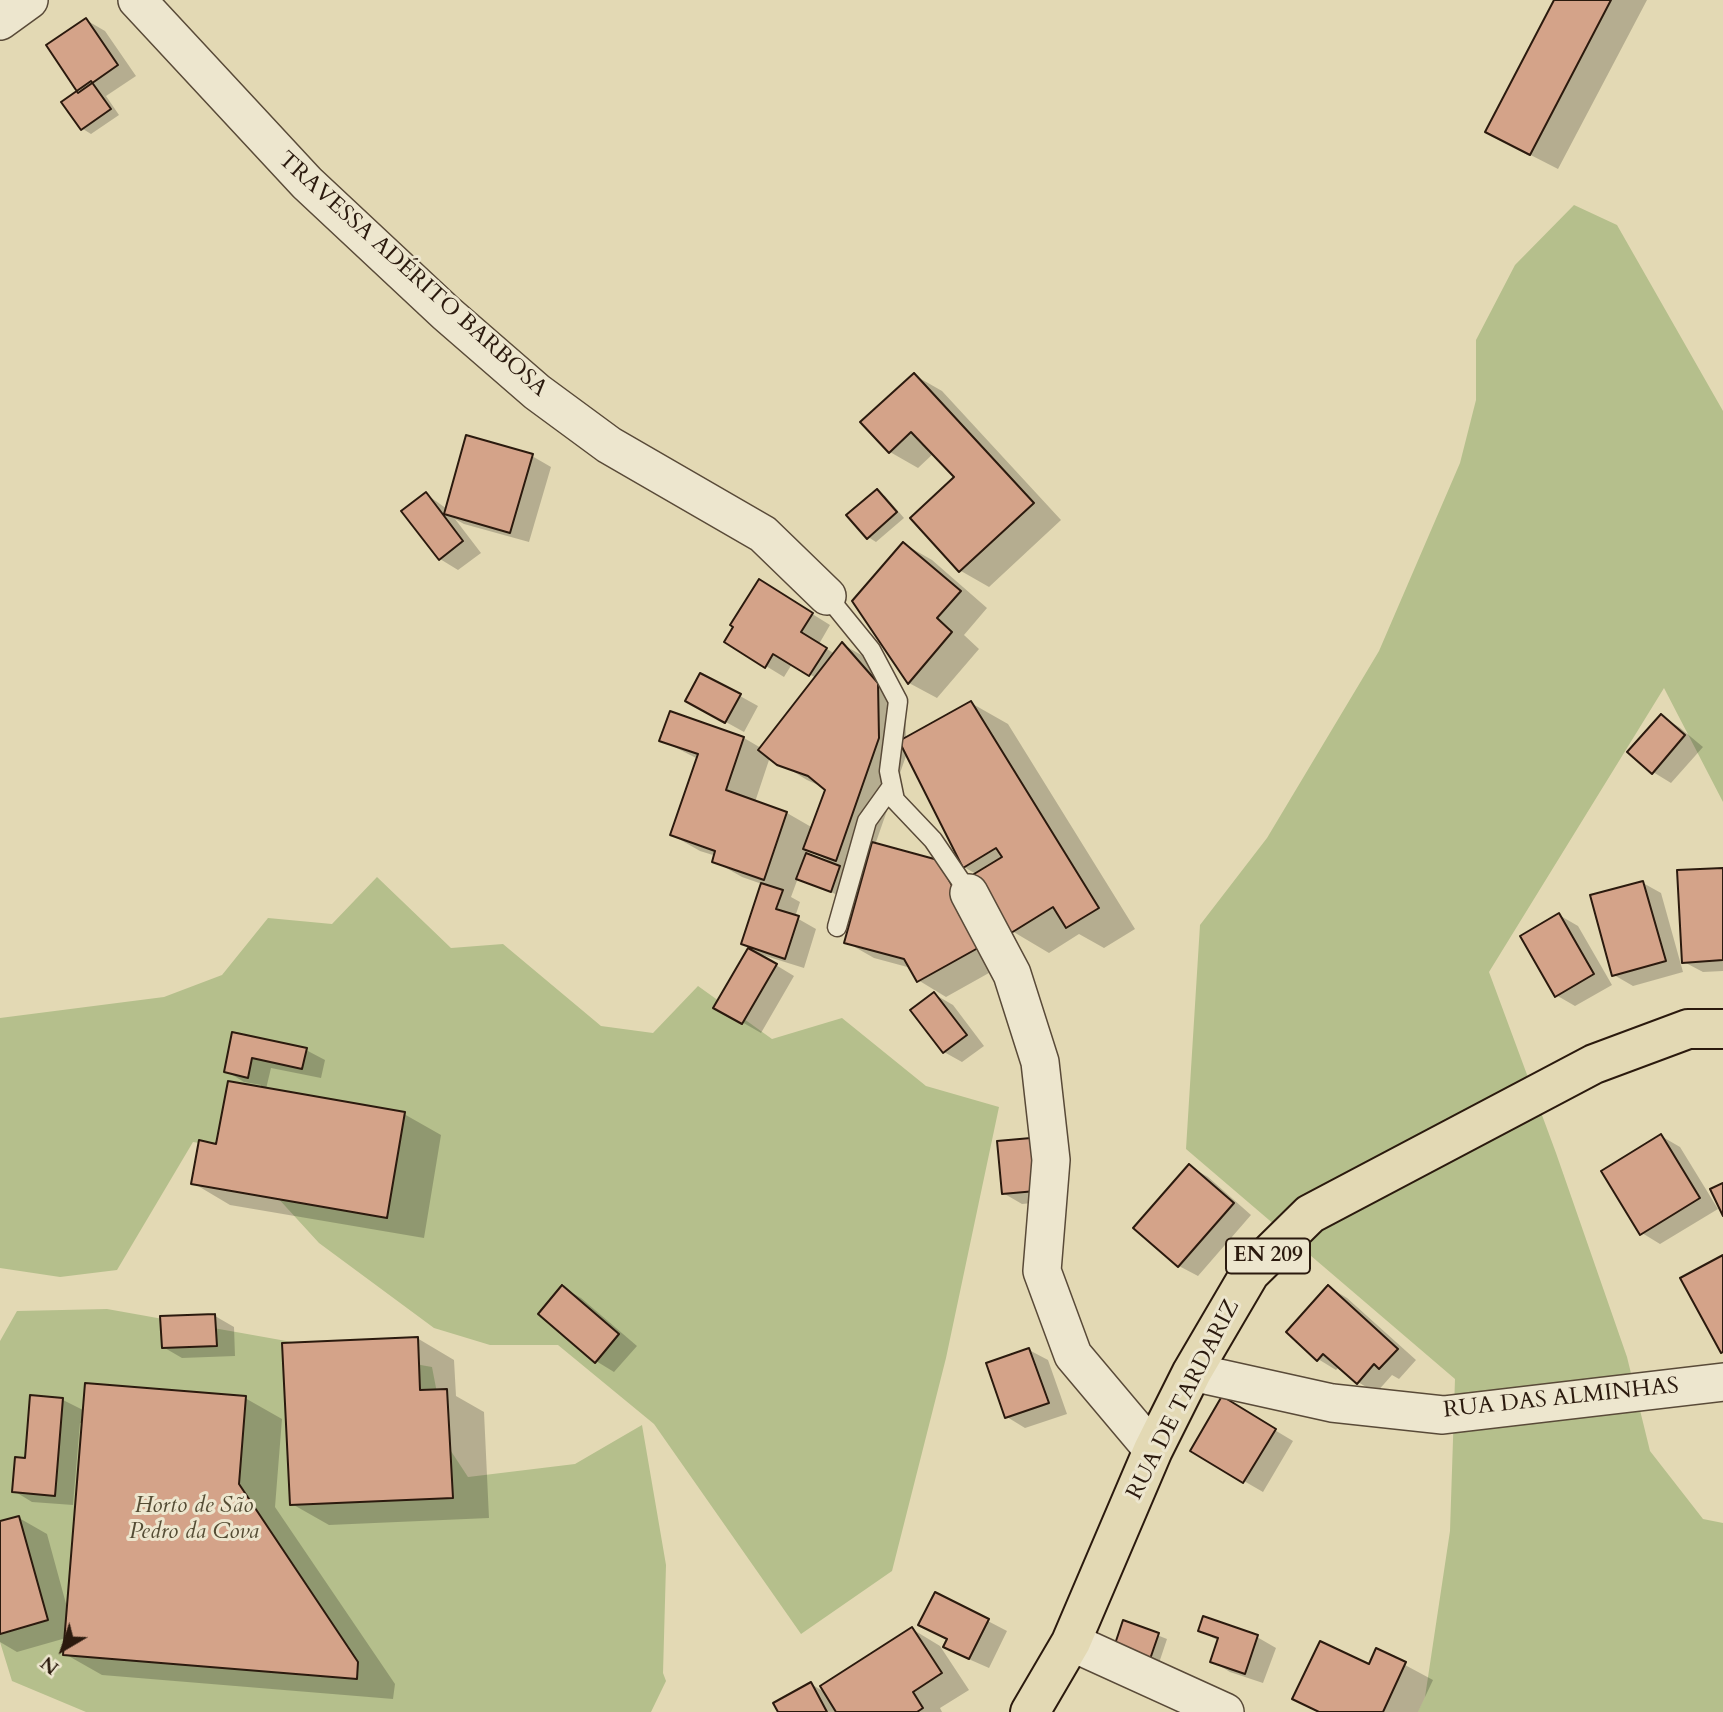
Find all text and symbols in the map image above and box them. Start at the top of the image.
street label: TRAVESSA ADÉRITO BARBOSA [272,147,552,403]
road number: EN 209 [1226,1238,1310,1274]
street label: RUA DE TARDARIZ [1122,1295,1246,1505]
street label: RUA DAS ALMINHAS [1442,1373,1680,1425]
park label: Horto de São Pedro da Cova [129,1493,259,1547]
north arrow [28,1614,98,1684]
text: N [35,1650,64,1681]

